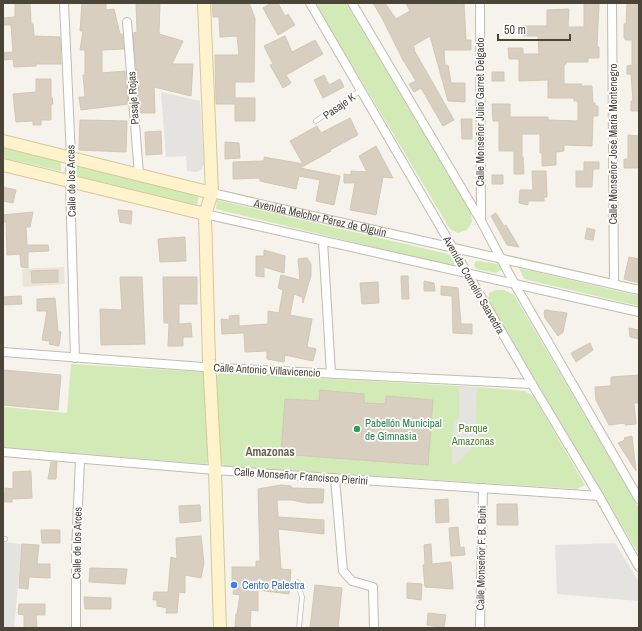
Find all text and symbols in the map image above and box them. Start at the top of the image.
scale bar [498,16,570,42]
text: 50 m [504,22,526,38]
street label: Calle Monseñor Julio Garret Delgado [473,38,487,186]
street label: Calle Monseñor José María Montenegro [606,64,620,224]
street label: Pasaje Rojas [124,71,142,125]
street label: Pasaje K [320,90,358,122]
street label: Calle de los Arces [63,144,79,217]
street label: Avenida Melchor Pérez de Olguín [252,196,388,239]
street label: Avenida Cornelio Saavedra [440,233,508,336]
street label: Calle Antonio Villavicencio [213,360,321,380]
place label: Pabellón Municipal de Gimnasia [365,416,442,443]
park label: Parque Amazonas [451,421,495,448]
marker: Pabellón Municipal de Gimnasia [352,424,362,434]
district label: Amazonas [245,444,295,460]
street label: Calle Monseñor Francisco Pierini [233,464,369,488]
street label: Calle Monseñor F. B. Buhi [473,505,489,611]
street label: Calle de los Arces [69,506,85,579]
place label: Centro Palestra [242,578,305,592]
marker: Centro Palestra [229,580,239,590]

